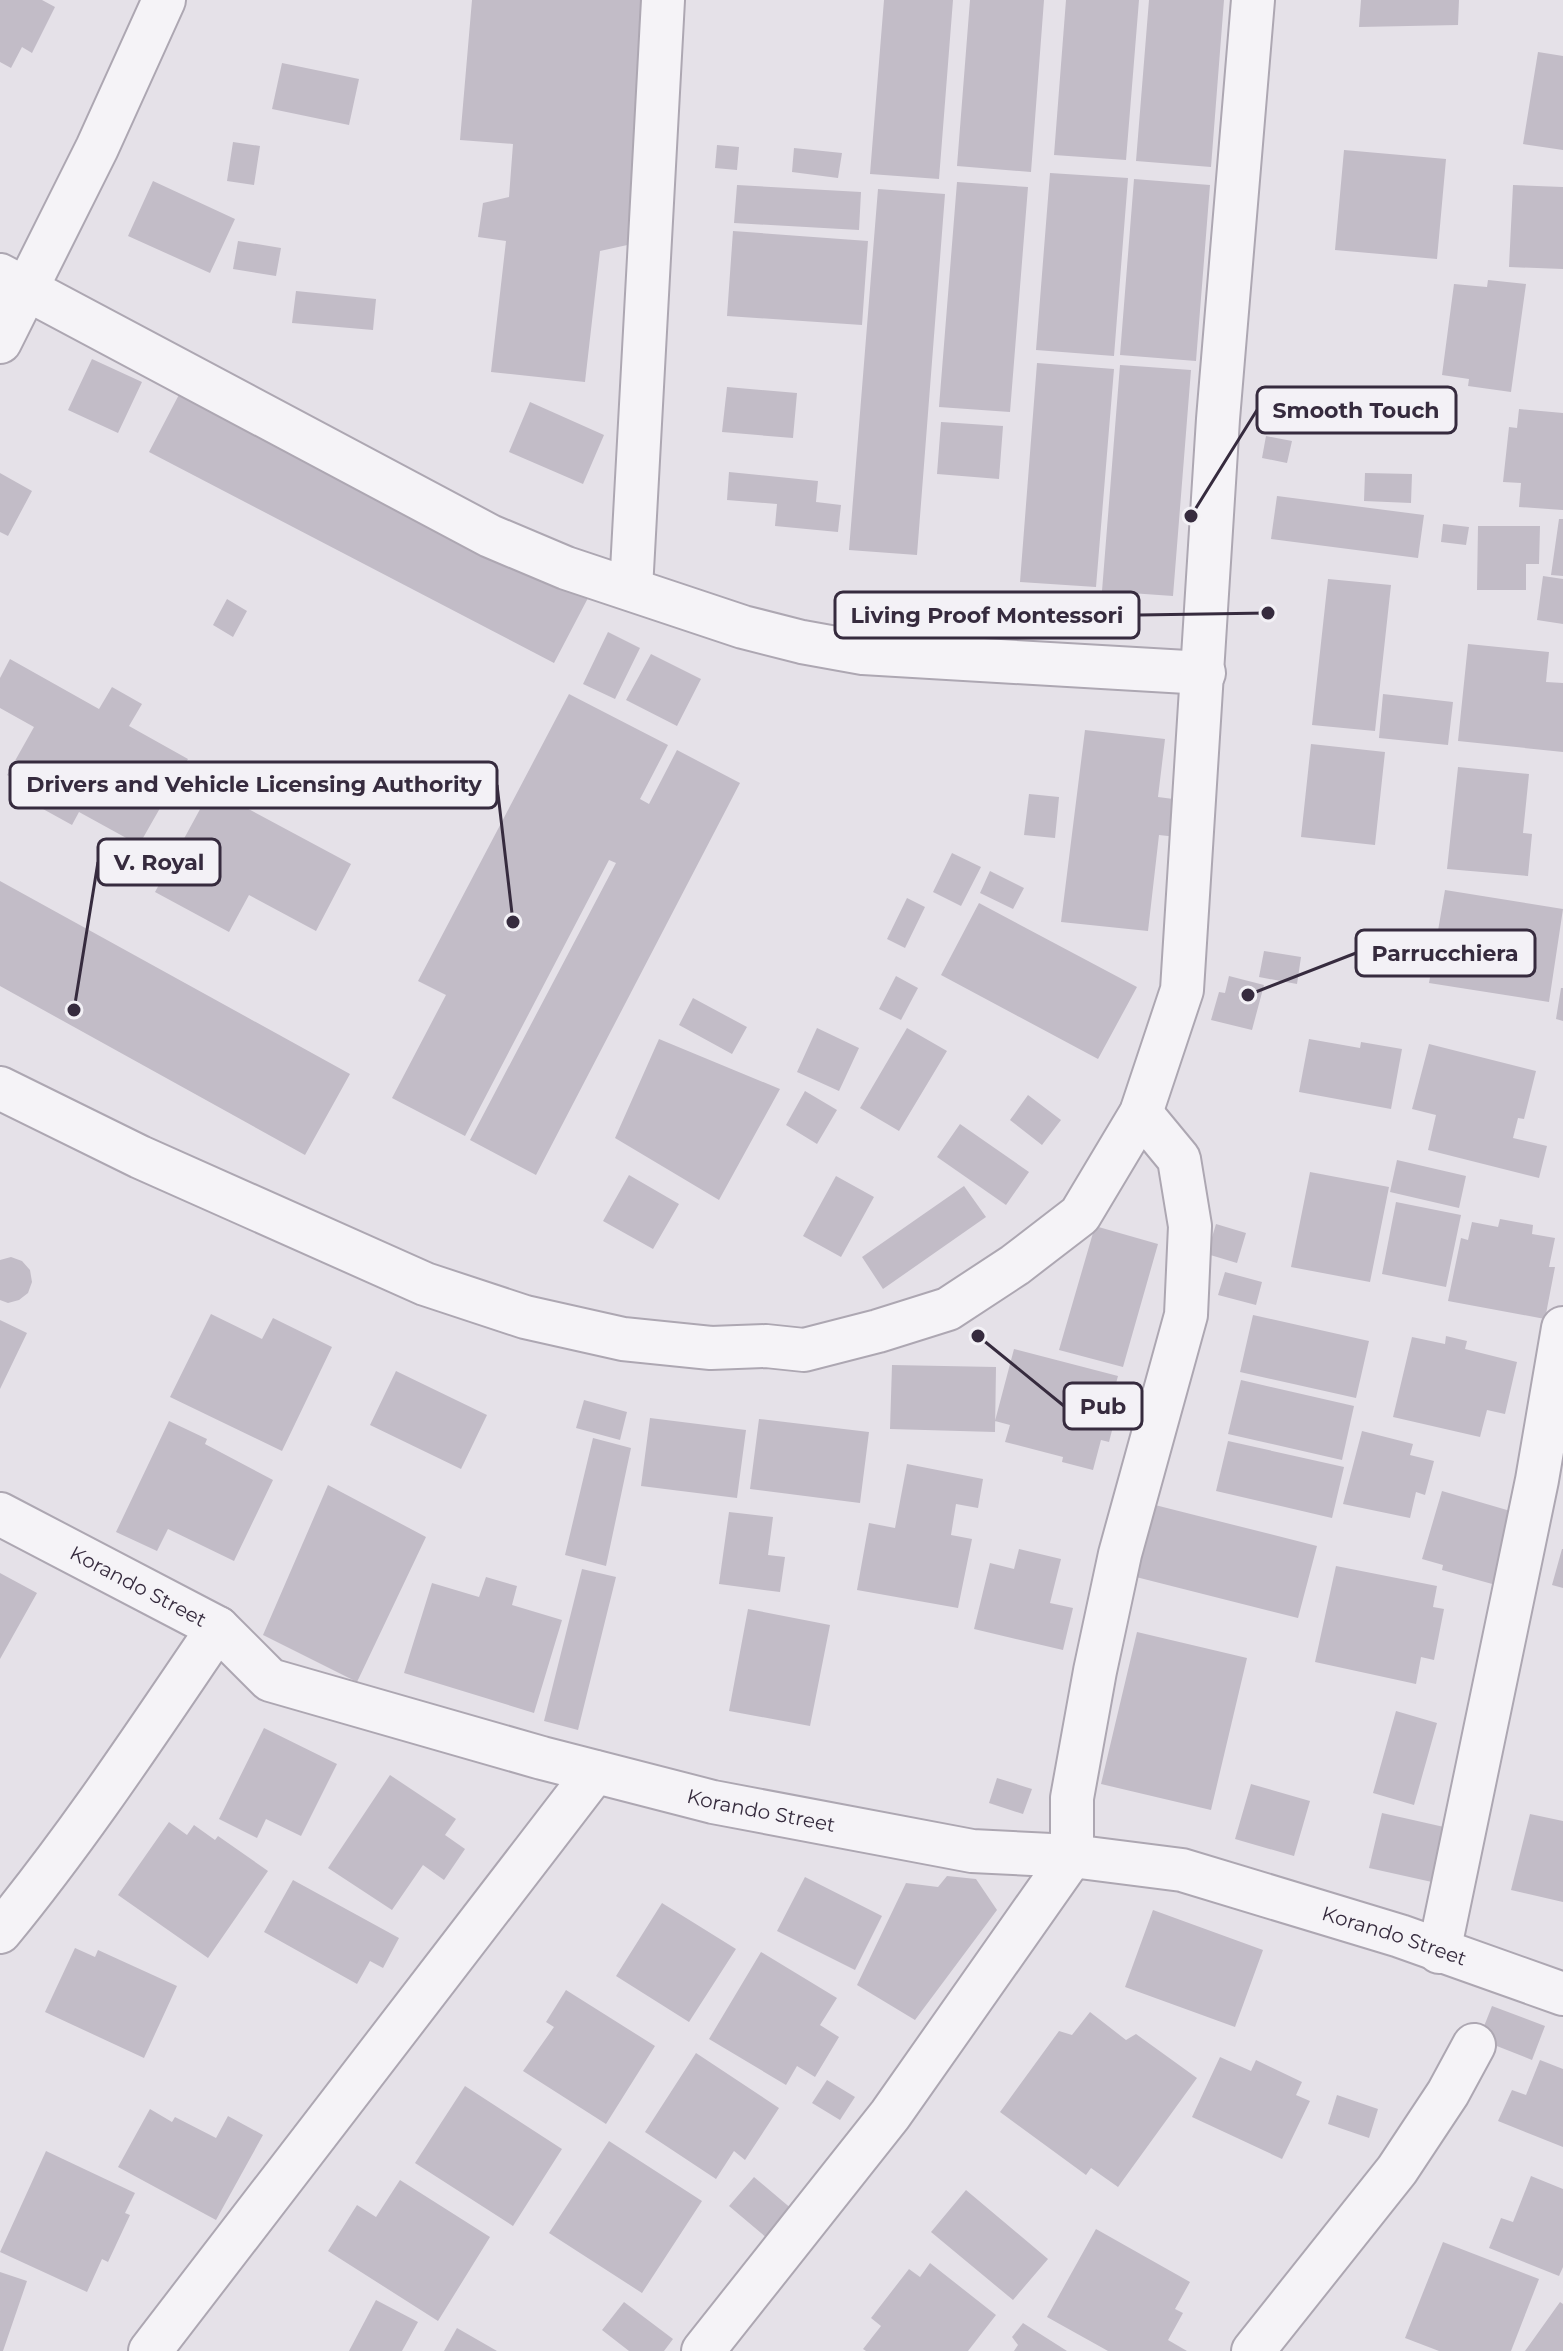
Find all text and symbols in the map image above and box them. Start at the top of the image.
callout: Smooth Touch [1257,387,1456,433]
text: Smooth Touch [1272,397,1440,424]
callout: Living Proof Montessori [835,592,1139,638]
text: Living Proof Montessori [851,602,1123,629]
callout: Drivers and Vehicle Licensing Authority [10,762,497,808]
text: Drivers and Vehicle Licensing Authority [26,771,483,798]
callout: V. Royal [98,839,220,885]
text: V. Royal [113,849,204,876]
callout: Parrucchiera [1356,930,1535,976]
text: Parrucchiera [1371,940,1519,967]
callout: Pub [1064,1383,1142,1429]
text: Pub [1080,1393,1126,1420]
street label: Korando Street [66,1541,211,1632]
street label: Korando Street [684,1784,837,1837]
street label: Korando Street [1319,1901,1470,1971]

